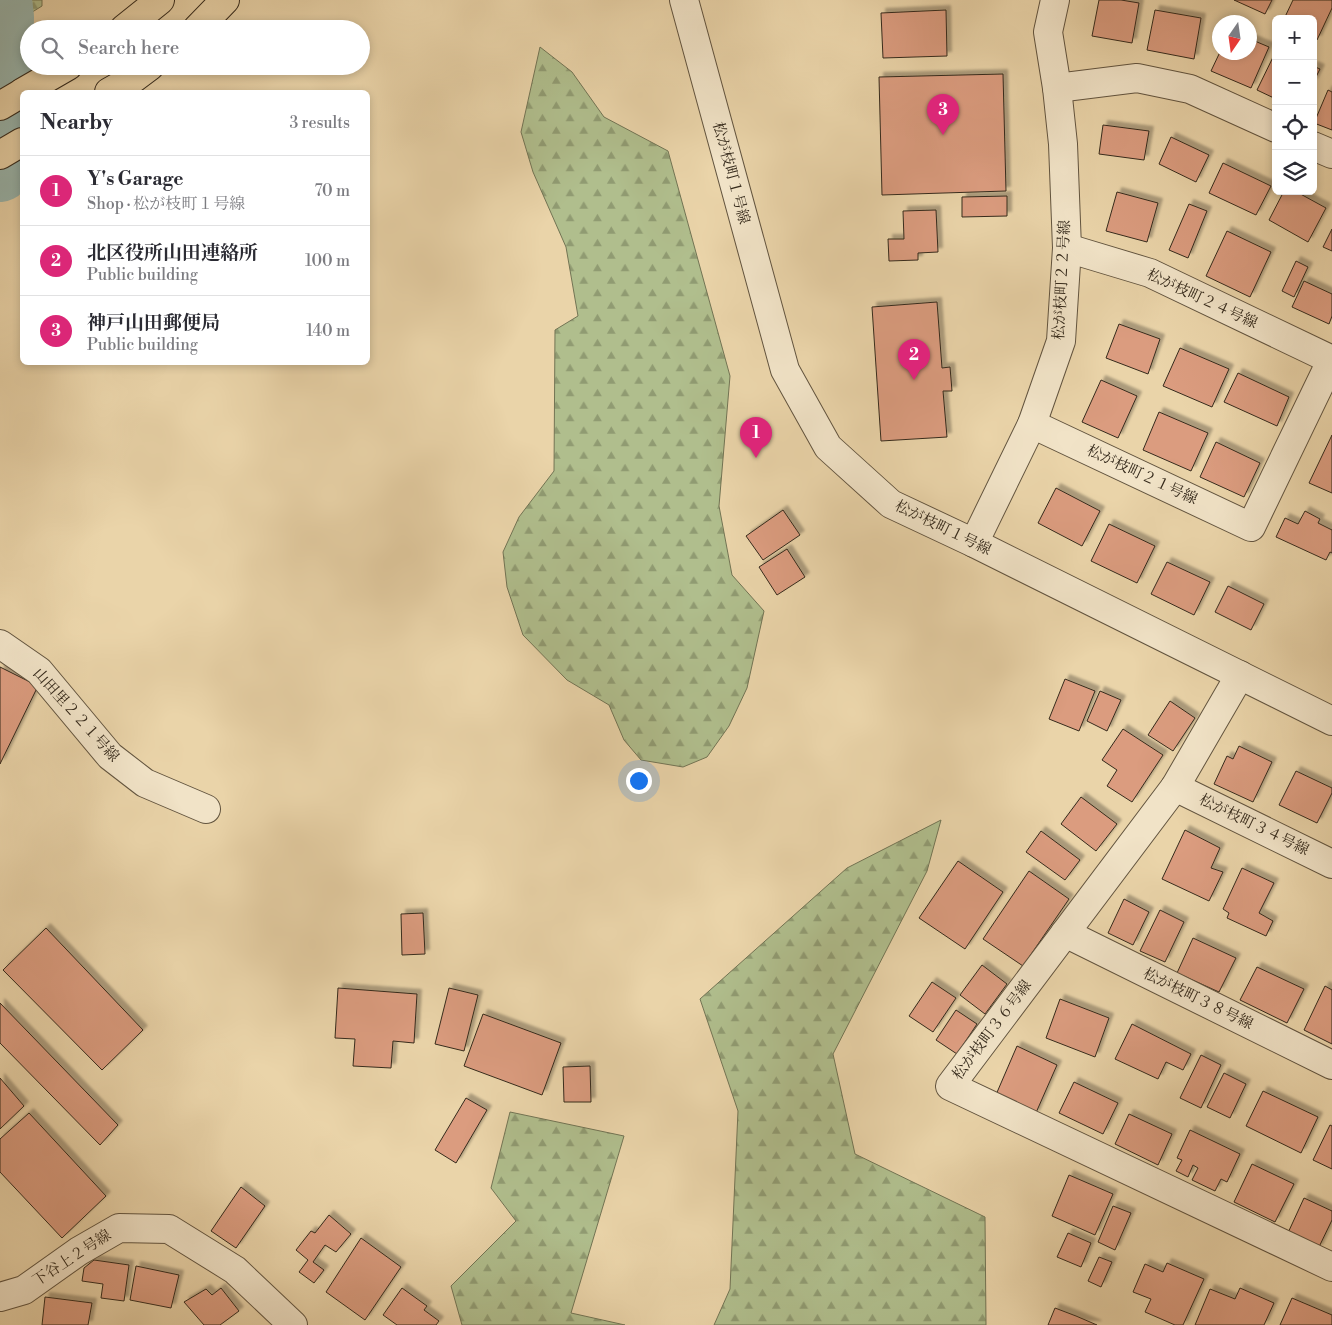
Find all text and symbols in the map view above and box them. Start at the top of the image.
north arrow [1212,15,1257,60]
map controls [1272,15,1317,195]
button: + [1272,15,1317,60]
search box [20,20,370,75]
icon: search [38,34,66,62]
text: Search here [78,36,179,60]
button: − [1272,60,1317,105]
pin: 3 [927,94,959,135]
button: locate [1272,105,1317,150]
text: Nearby [40,110,113,136]
text: 3 results [289,113,350,133]
street label: 松が枝町１号線 [708,120,754,226]
button: layers [1272,150,1317,195]
text: Y's Garage [87,167,183,191]
text: 1 [52,181,60,201]
text: 70 m [314,181,350,201]
text: Shop · 松が枝町１号線 [87,194,245,214]
street label: 松が枝町２２号線 [1049,220,1075,340]
text: 北区役所山田連絡所 [87,241,258,265]
text: 2 [51,251,61,271]
text: 100 m [305,251,350,271]
text: Public building [87,265,198,285]
street label: 松が枝町２４号線 [1144,265,1260,333]
text: 神戸山田郵便局 [87,311,220,335]
text: 3 [51,321,61,341]
text: 140 m [306,321,350,341]
text: Public building [87,335,198,355]
pin: 2 [898,339,930,380]
pin: 1 [740,417,772,458]
street label: 松が枝町２１号線 [1084,441,1200,509]
street label: 松が枝町１号線 [892,496,994,560]
street label: 山田里２２１号線 [29,664,123,766]
your location [626,768,652,794]
street label: 松が枝町３４号線 [1196,790,1312,860]
street label: 松が枝町３８号線 [1140,964,1256,1034]
street label: 松が枝町３６号線 [948,976,1036,1084]
street label: 下谷上２号線 [29,1226,115,1290]

